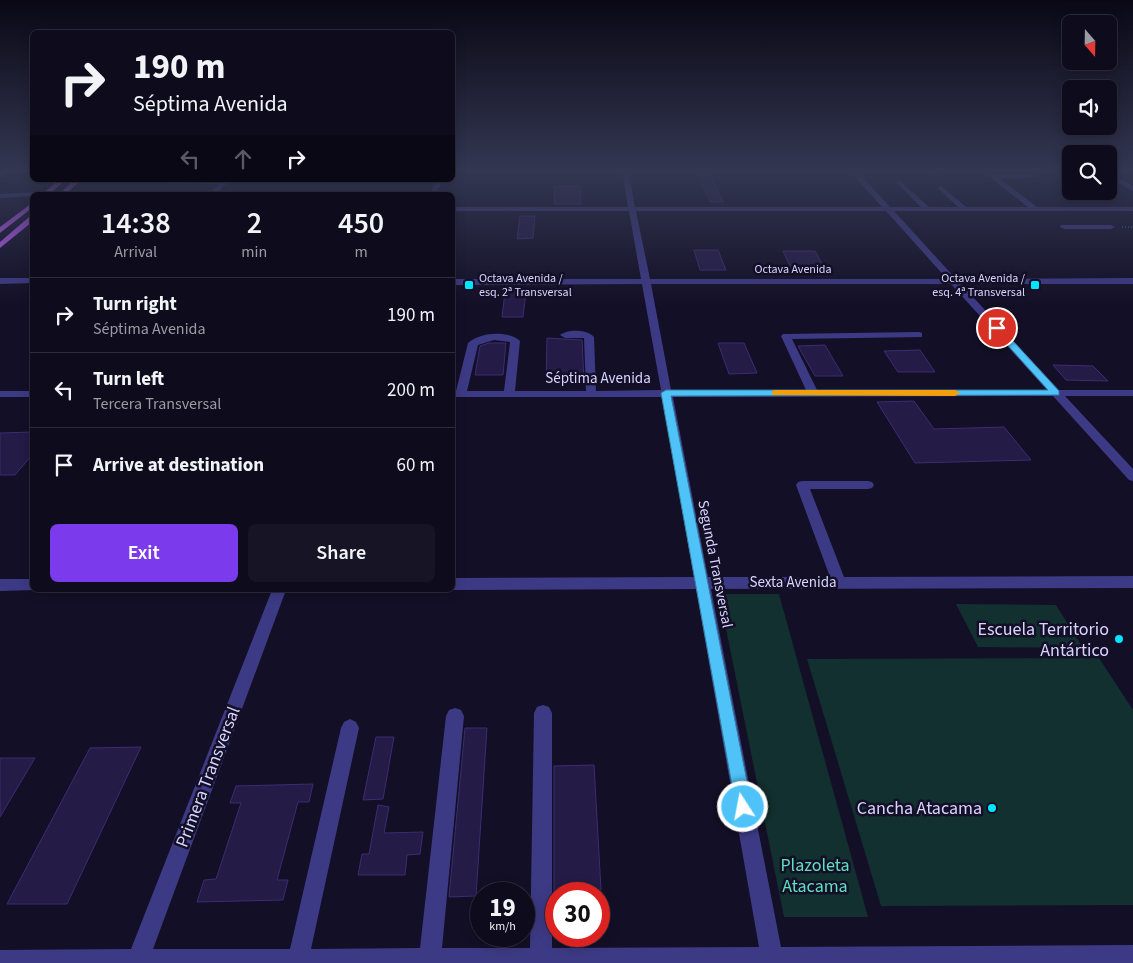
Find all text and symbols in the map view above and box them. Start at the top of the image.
north arrow [1062,15,1118,70]
map controls [1062,15,1117,200]
text: 190 m [133,42,225,92]
icon: right [50,50,115,115]
button: sound [1062,80,1117,135]
text: Séptima Avenida [133,88,288,120]
icon: left [176,145,204,173]
icon: ahead [229,145,257,173]
icon: right [282,145,310,173]
button: search [1062,145,1117,200]
text: 14:38 [101,202,171,245]
text: 2 [247,202,262,245]
text: 450 [338,202,384,245]
text: Arrival [114,241,157,263]
text: min [241,241,267,263]
text: m [355,241,368,263]
street label: Octava Avenida [754,261,832,278]
place label: Octava Avenida / esq. 2ª Transversal [479,270,572,301]
place label: Octava Avenida / esq. 4ª Transversal [932,270,1026,301]
marker: Octava Avenida / esq. 2ª Transversal [463,279,475,291]
marker: Octava Avenida / esq. 4ª Transversal [1029,279,1041,291]
text: Turn right [93,291,177,318]
icon: right [50,301,78,329]
text: 190 m [387,302,435,329]
pin [976,307,1018,349]
icon: arrive [983,314,1011,342]
text: Séptima Avenida [93,318,206,340]
text: Turn left [93,366,164,393]
street label: Séptima Avenida [545,368,651,389]
icon: left [50,376,78,404]
text: 200 m [387,377,435,404]
text: Tercera Transversal [93,393,221,415]
icon: arrive [50,451,78,479]
text: Arrive at destination [93,452,264,479]
text: 60 m [397,452,435,479]
street label: Segunda Transversal [692,498,738,630]
button: Exit [50,524,238,582]
button: Share [248,524,435,582]
street label: Sexta Avenida [749,572,837,593]
place label: Escuela Territorio Antártico [977,617,1109,663]
marker: Escuela Territorio Antártico [1113,633,1125,645]
street label: Primera Transversal [170,703,246,851]
position arrow [716,780,768,832]
place label: Cancha Atacama [857,796,982,821]
marker: Cancha Atacama [986,802,998,814]
park label: Plazoleta Atacama [780,853,850,899]
speed limit sign: 30 [545,882,610,947]
text: 19 [489,890,516,926]
text: km/h [489,918,516,935]

